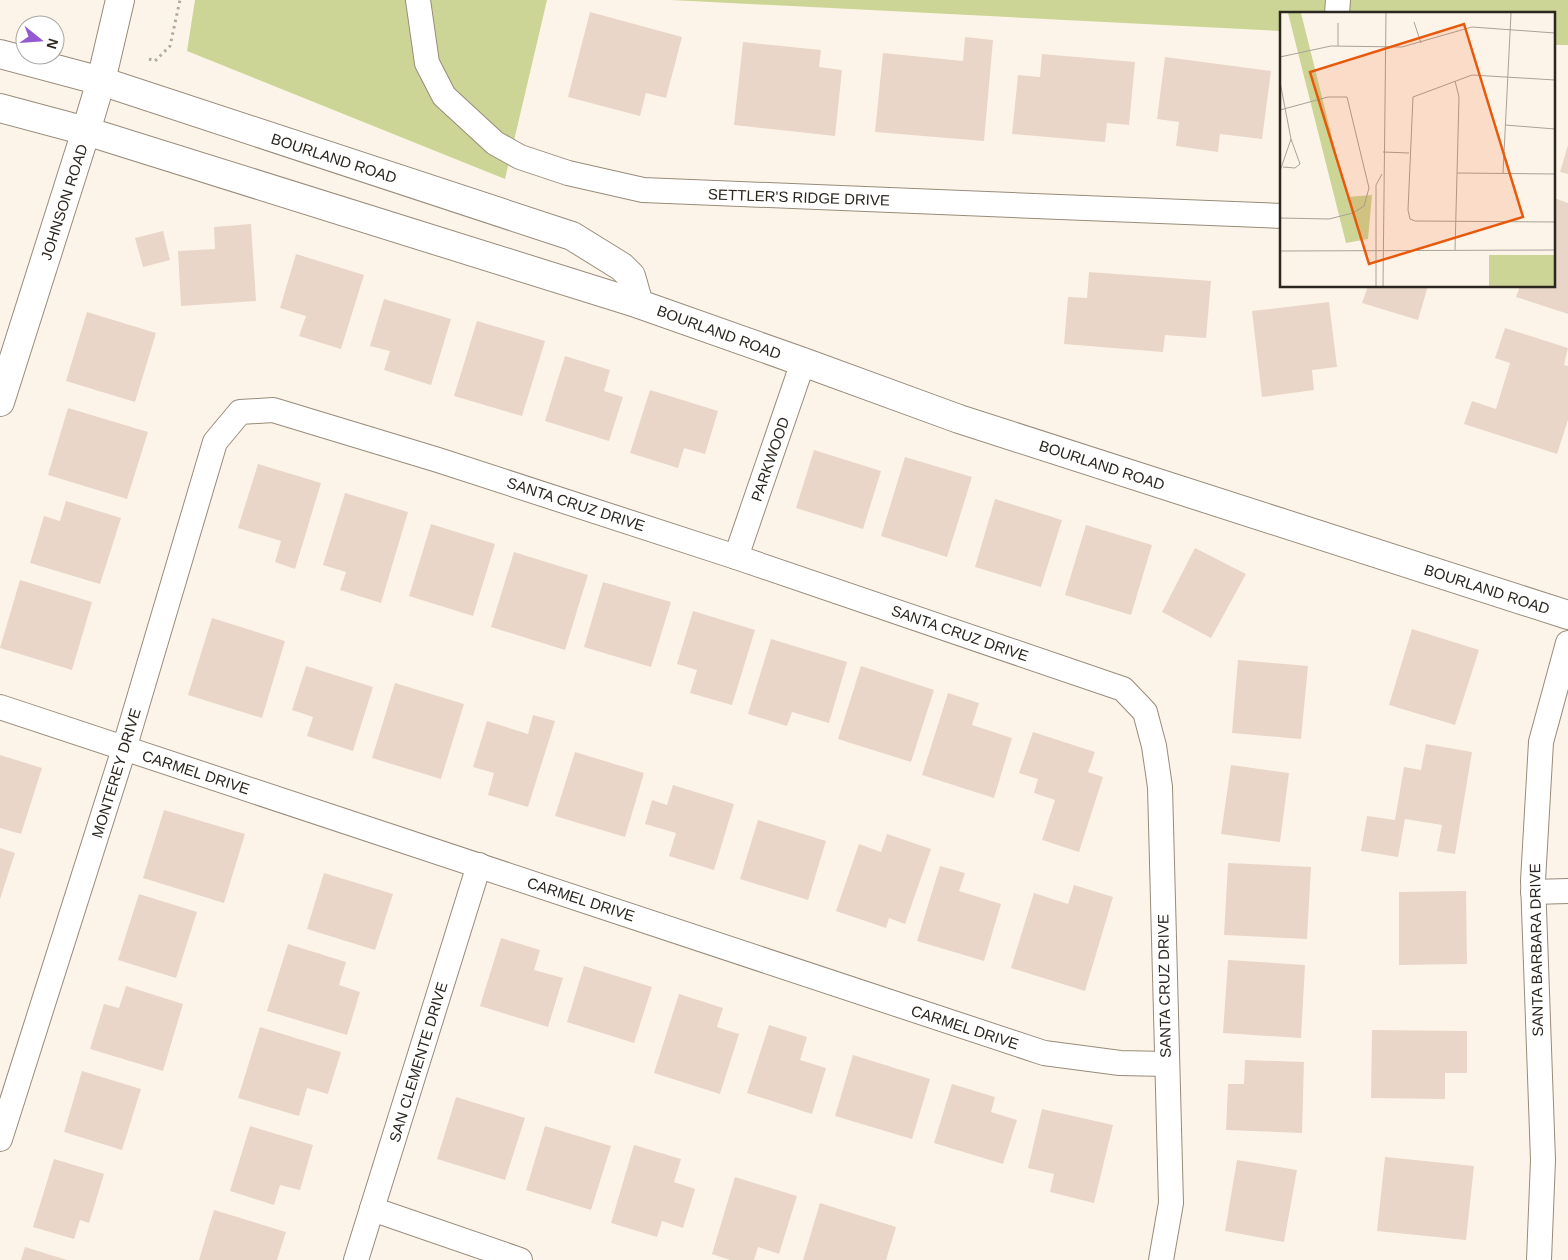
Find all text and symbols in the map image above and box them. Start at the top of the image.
inset map [1280,12,1556,288]
north arrow [15,15,65,65]
text: N [43,37,62,51]
street label: BOURLAND ROAD [269,130,399,186]
street label: JOHNSON ROAD [37,142,91,262]
street label: SETTLER'S RIDGE DRIVE [708,185,890,209]
street label: BOURLAND ROAD [655,302,784,362]
street label: PARKWOOD [748,414,792,503]
street label: BOURLAND ROAD [1037,437,1167,493]
street label: SANTA CRUZ DRIVE [505,474,647,534]
street label: BOURLAND ROAD [1422,561,1552,617]
street label: SANTA CRUZ DRIVE [889,602,1031,664]
street label: MONTEREY DRIVE [88,706,144,840]
street label: CARMEL DRIVE [140,747,252,797]
street label: SANTA BARBARA DRIVE [1526,863,1546,1037]
street label: CARMEL DRIVE [525,874,637,924]
street label: SANTA CRUZ DRIVE [1154,914,1174,1058]
street label: SAN CLEMENTE DRIVE [386,980,450,1144]
street label: CARMEL DRIVE [909,1002,1021,1052]

